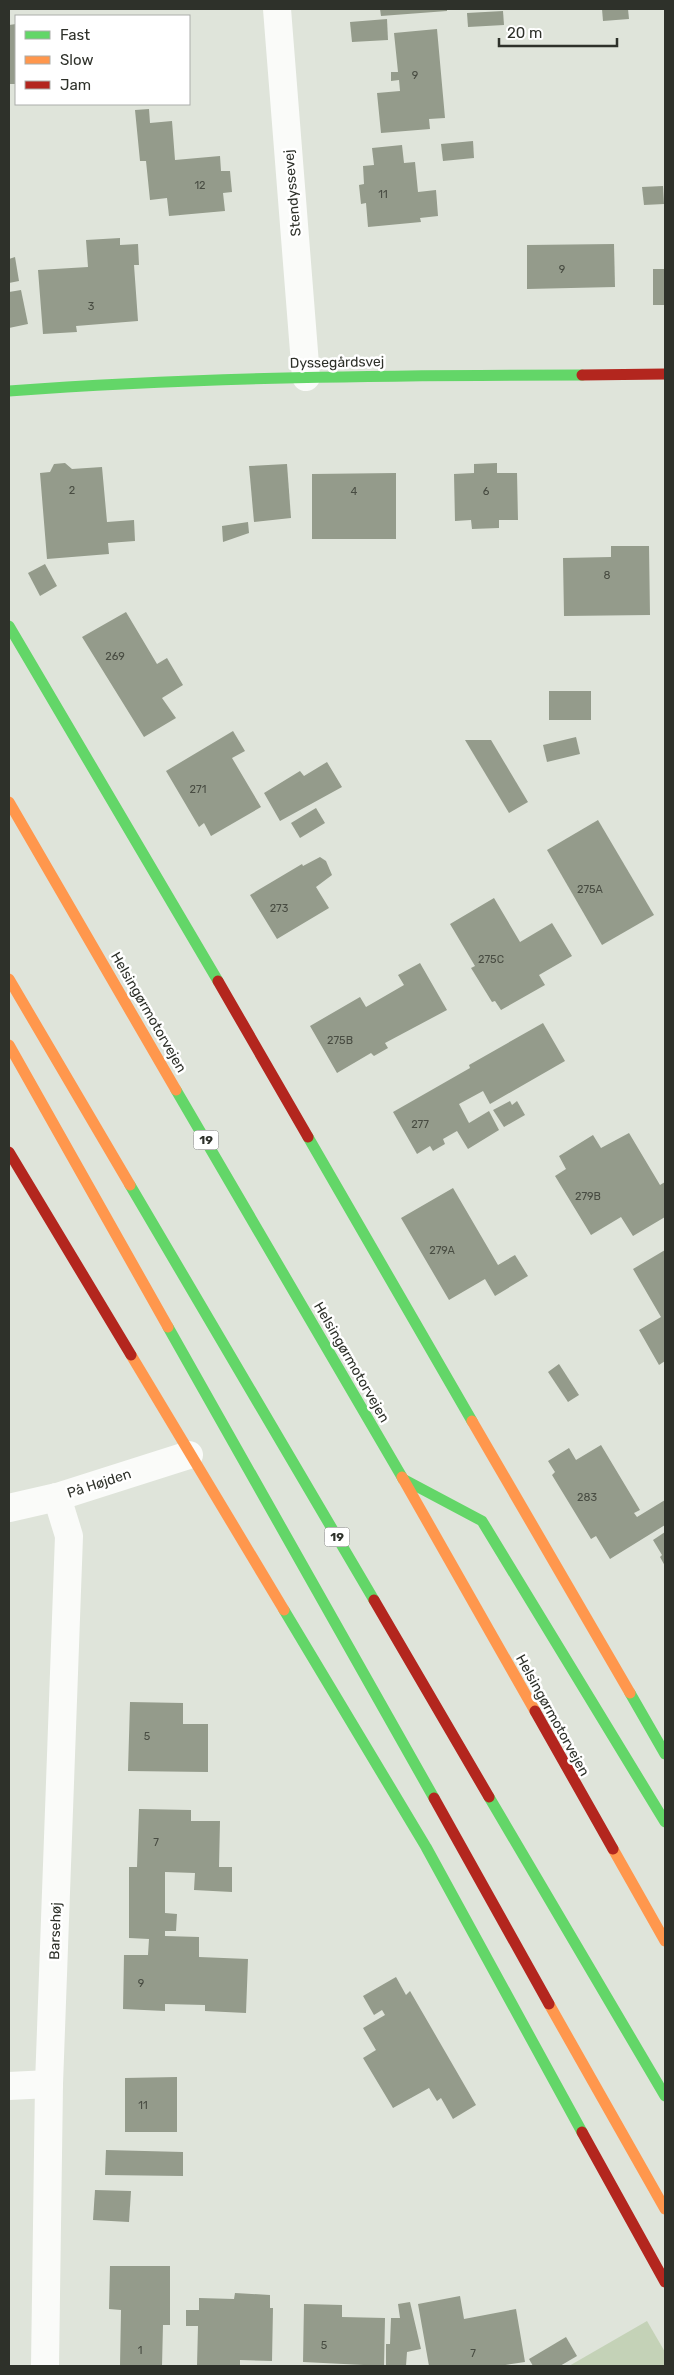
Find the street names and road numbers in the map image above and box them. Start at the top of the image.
street label: Stendyssevej [280,149,305,237]
street label: Dyssegårdsvej [290,353,384,372]
street label: Helsingørmotorvejen [107,949,190,1076]
road number: 19 [194,1130,218,1150]
street label: Helsingørmotorvejen [310,1299,393,1426]
street label: På Højden [65,1465,133,1502]
road number: 19 [324,1528,350,1546]
street label: Helsingørmotorvejen [512,1651,593,1779]
street label: Barsehøj [46,1902,65,1960]

